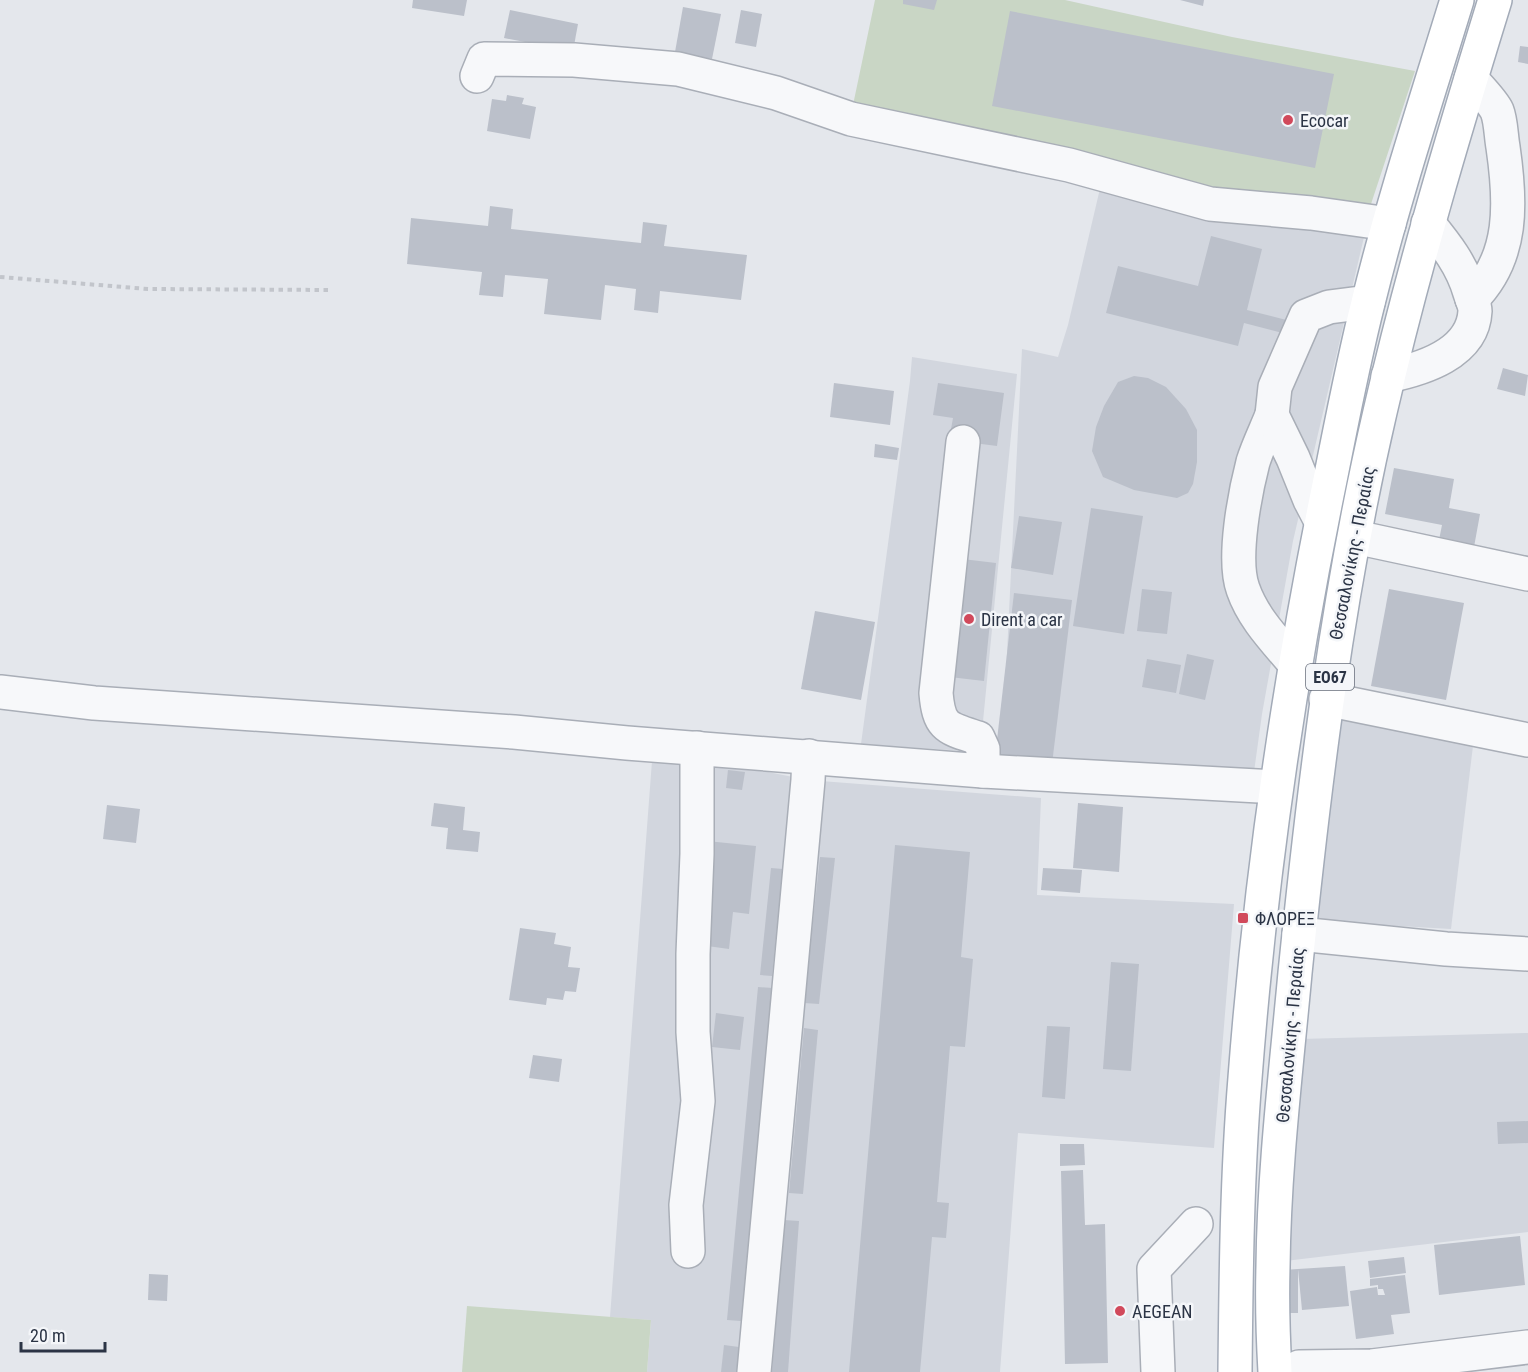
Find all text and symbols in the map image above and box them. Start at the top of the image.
place label: Ecocar [1300,110,1349,131]
marker: Ecocar [1281,113,1295,127]
street label: Θεσσαλονίκης - Περαίας [1325,464,1379,642]
place label: Dirent a car [981,609,1063,630]
marker: Dirent a car [962,612,976,626]
road number: ΕΟ67 [1306,664,1354,690]
place label: ΦΛΟΡΕΞ [1255,908,1315,929]
marker: ΦΛΟΡΕΞ [1236,911,1250,925]
street label: Θεσσαλονίκης - Περαίας [1272,946,1308,1124]
place label: AEGEAN [1132,1301,1192,1322]
marker: AEGEAN [1113,1304,1127,1318]
scale bar [21,1315,105,1353]
text: 20 m [30,1325,65,1346]

